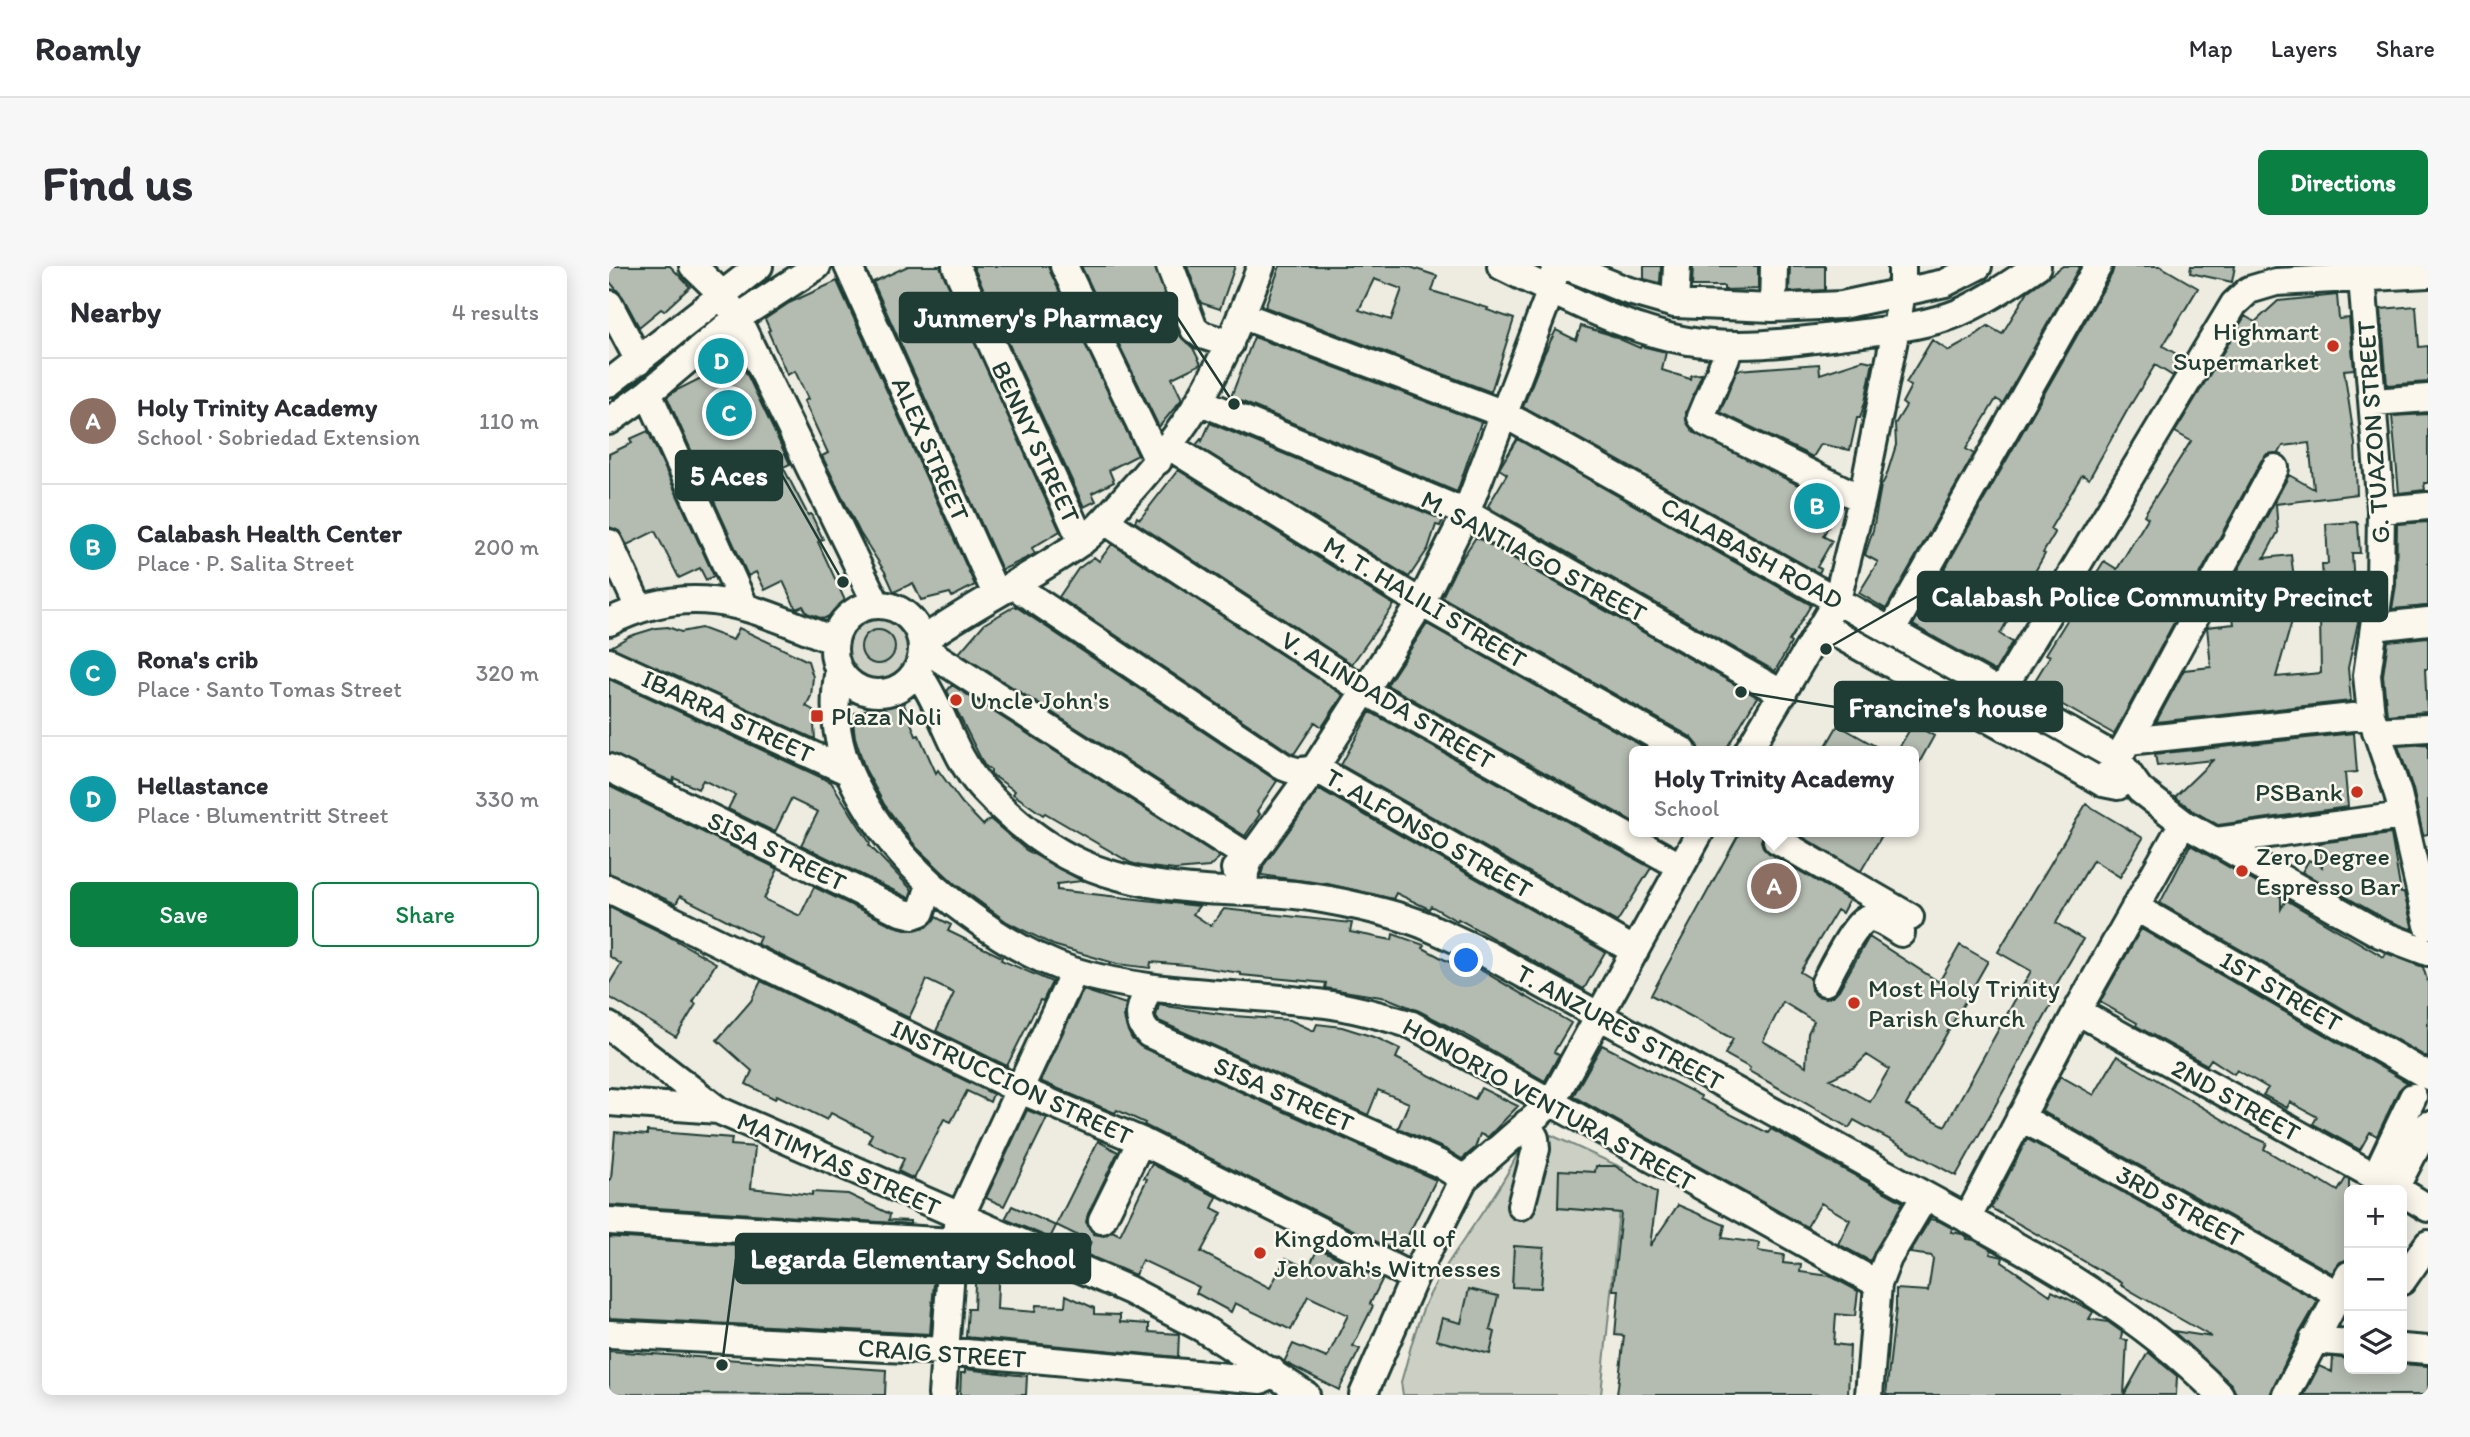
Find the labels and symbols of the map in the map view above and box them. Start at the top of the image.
callout: Junmery's Pharmacy [900,293,1177,342]
text: Junmery's Pharmacy [913,300,1163,334]
place label: Highmart Supermarket [2173,315,2319,377]
street label: G. TUAZON STREET [2349,319,2397,545]
pin: D [698,335,744,387]
marker: Highmart Supermarket [2325,338,2341,354]
street label: BENNY STREET [984,356,1088,529]
street label: ALEX STREET [885,372,977,527]
pin: C [706,387,752,439]
callout: 5 Aces [676,451,782,500]
text: 5 Aces [690,458,768,492]
pin: B [1794,480,1840,532]
street label: M. SANTIAGO STREET [1416,483,1653,629]
street label: CALABASH ROAD [1656,490,1848,616]
street label: M. T. HALILI STREET [1318,529,1533,676]
callout: Calabash Police Community Precinct [1918,572,2387,621]
text: Calabash Police Community Precinct [1932,579,2373,613]
street label: V. ALINDADA STREET [1275,624,1501,777]
street label: IBARRA STREET [637,662,820,770]
callout: Francine's house [1835,682,2062,731]
place label: Uncle John's [970,684,1110,716]
text: Francine's house [1849,690,2047,724]
marker: Uncle John's [948,692,964,708]
place label: Plaza Noli [831,700,942,732]
marker: Plaza Noli [809,708,825,724]
street label: T. ALFONSO STREET [1320,761,1539,906]
place label: PSBank [2255,776,2343,808]
marker: PSBank [2349,784,2365,800]
street label: SISA STREET [703,804,852,898]
place label: Zero Degree Espresso Bar [2256,840,2401,902]
pin: A [1751,860,1797,912]
marker: Zero Degree Espresso Bar [2234,863,2250,879]
your location [1449,943,1483,977]
street label: 1ST STREET [2214,943,2348,1039]
street label: T. ANZURES STREET [1511,957,1730,1098]
place label: Most Holy Trinity Parish Church [1868,972,2060,1034]
marker: Most Holy Trinity Parish Church [1846,995,1862,1011]
street label: HONORIO VENTURA STREET [1397,1010,1701,1198]
street label: INSTRUCCION STREET [886,1012,1138,1152]
street label: SISA STREET [1209,1049,1359,1139]
street label: 2ND STREET [2166,1051,2306,1149]
street label: MATIMYAS STREET [732,1105,946,1223]
street label: 3RD STREET [2111,1158,2250,1254]
place label: Kingdom Hall of Jehovah's Witnesses [1274,1222,1501,1284]
callout: Legarda Elementary School [736,1234,1090,1283]
text: Legarda Elementary School [750,1241,1076,1275]
marker: Kingdom Hall of Jehovah's Witnesses [1252,1245,1268,1261]
street label: CRAIG STREET [857,1331,1028,1375]

